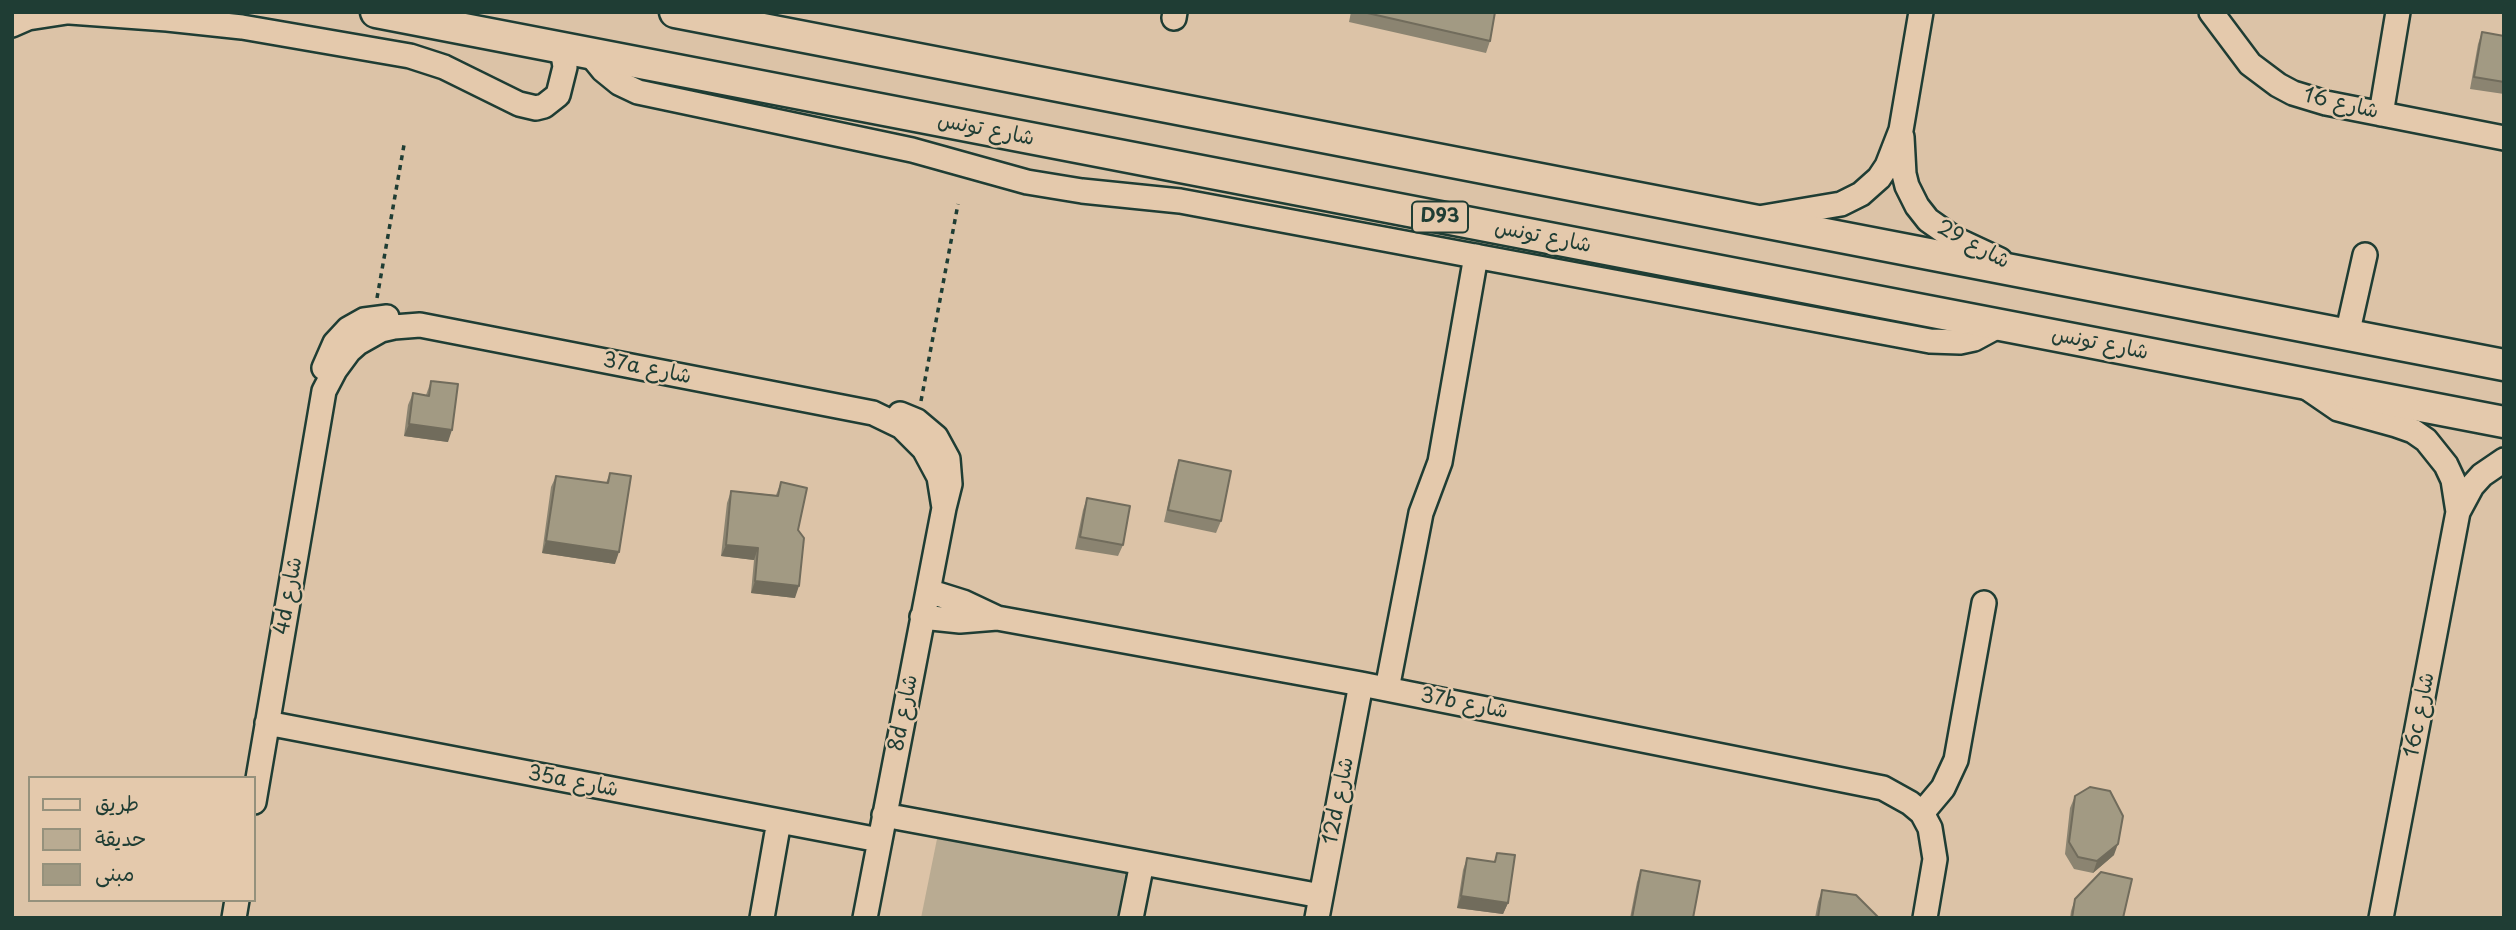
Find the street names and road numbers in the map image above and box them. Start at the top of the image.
street label: شارع 16 [2301,83,2381,125]
street label: شارع تونس [935,108,1037,152]
road number: D93 [1412,202,1468,232]
street label: شارع تونس [1492,215,1594,259]
street label: شارع 29 [1932,215,2014,275]
street label: شارع تونس [2049,322,2151,366]
street label: 37a شارع [600,348,694,390]
street label: 4d شارع [270,555,308,637]
street label: 16c شارع [2399,670,2441,760]
street label: 8d شارع [884,672,924,754]
street label: 37b شارع [1418,683,1510,725]
street label: 12d شارع [1318,755,1360,847]
street label: 35a شارع [525,761,621,803]

